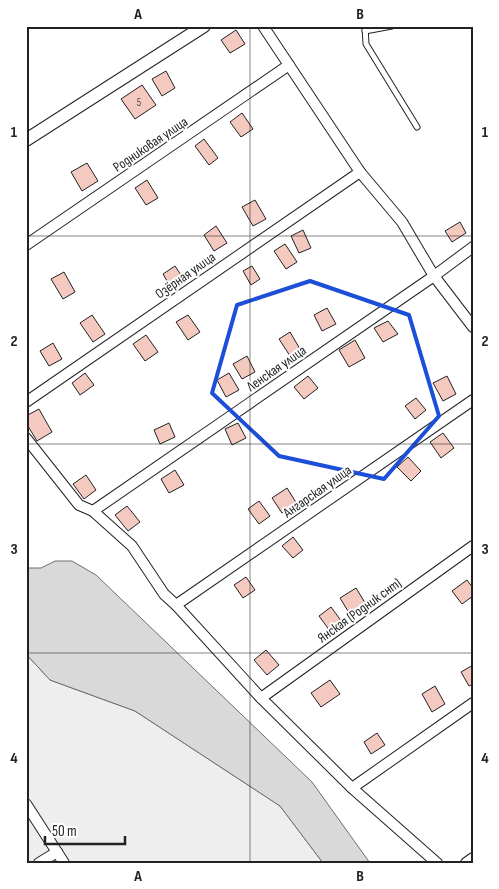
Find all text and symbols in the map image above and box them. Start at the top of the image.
text: A [133,5,142,24]
text: B [356,5,364,24]
house number: 5 [137,96,141,109]
street label: Родниковая улица [110,113,191,176]
text: 1 [11,123,18,142]
text: 1 [482,123,489,142]
street label: Озёрная улица [152,248,219,302]
text: 2 [10,332,18,351]
text: 2 [481,332,489,351]
street label: Ленская улица [242,342,309,396]
street label: Ангарская улица [279,462,355,522]
text: 3 [10,540,18,559]
text: 3 [481,540,489,559]
street label: Янская (Родник снт) [314,574,404,646]
text: 4 [10,749,18,768]
text: 4 [481,749,489,768]
scale bar [45,814,125,846]
text: 50 m [52,822,77,841]
text: A [133,867,142,886]
text: B [356,867,364,886]

